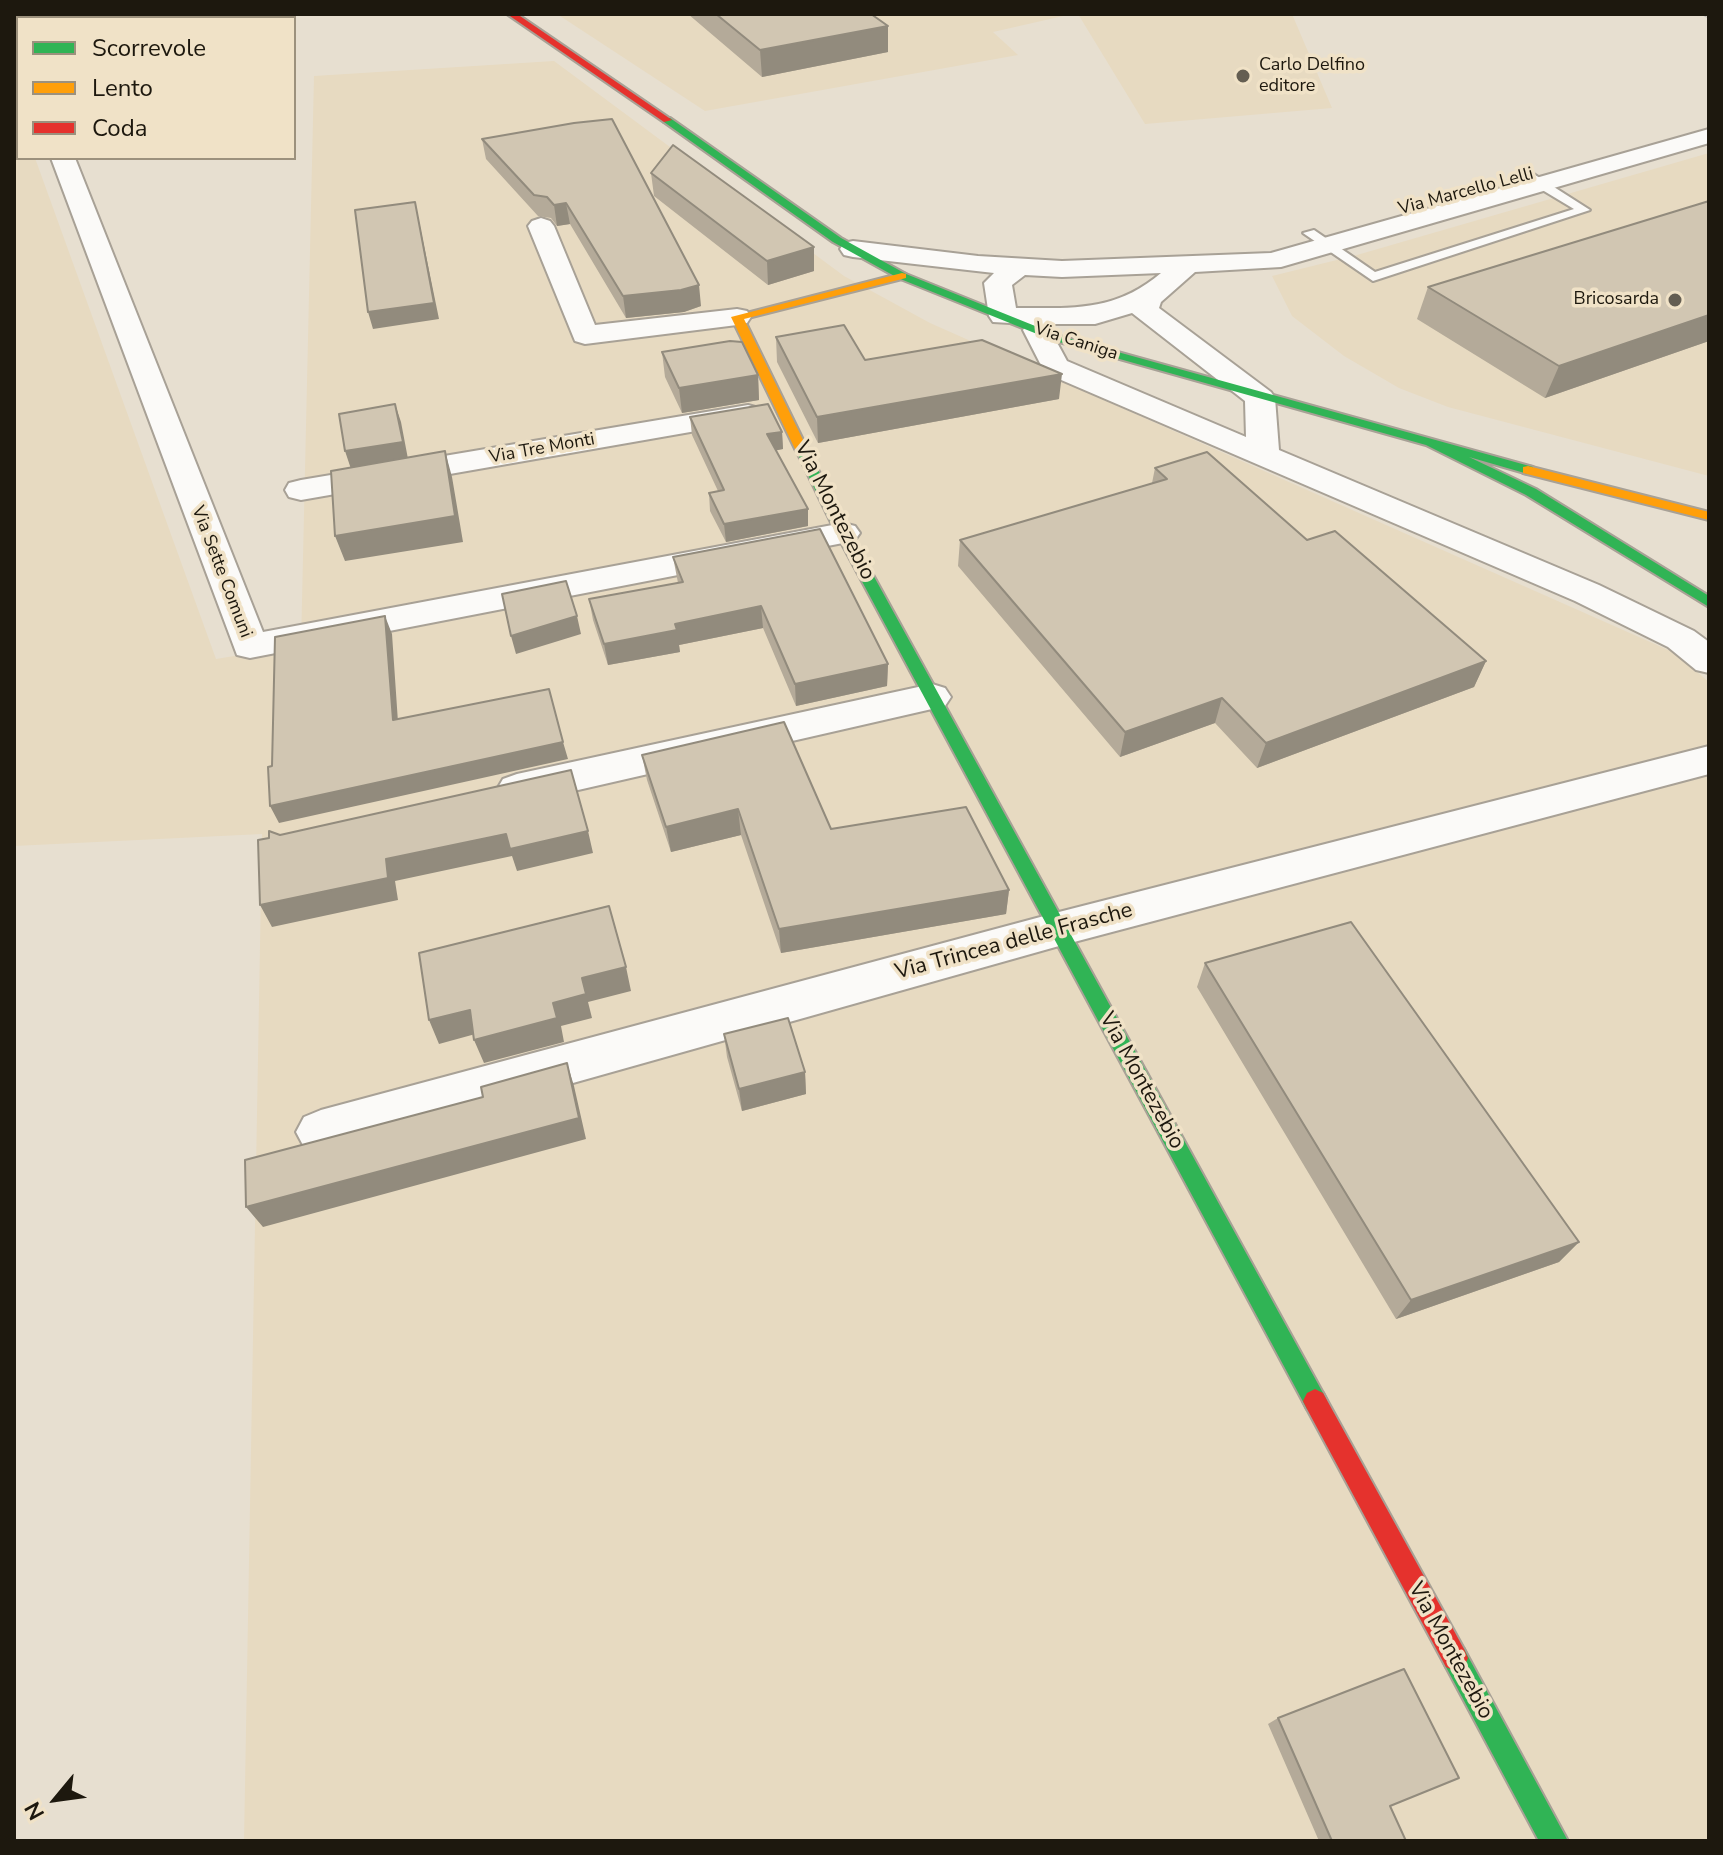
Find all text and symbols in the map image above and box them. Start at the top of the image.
legend [16,16,296,160]
text: Scorrevole [92,32,206,64]
place label: Carlo Delfino editore [1259,55,1365,98]
marker: Carlo Delfino editore [1234,67,1252,85]
text: Lento [92,72,153,104]
text: Coda [92,112,147,144]
street label: Via Marcello Lelli [1396,164,1536,220]
place label: Bricosarda [1573,289,1659,311]
marker: Bricosarda [1666,291,1684,309]
street label: Via Caniga [1031,318,1121,366]
street label: Via Tre Monti [488,429,596,469]
street label: Via Montezebio [788,437,880,585]
street label: Via Sette Comuni [186,503,256,641]
street label: Via Trincea delle Frasche [892,898,1136,986]
street label: Via Montezebio [1093,1008,1189,1154]
street label: Via Montezebio [1402,1578,1498,1724]
north arrow [16,1759,96,1839]
text: N [18,1796,52,1825]

